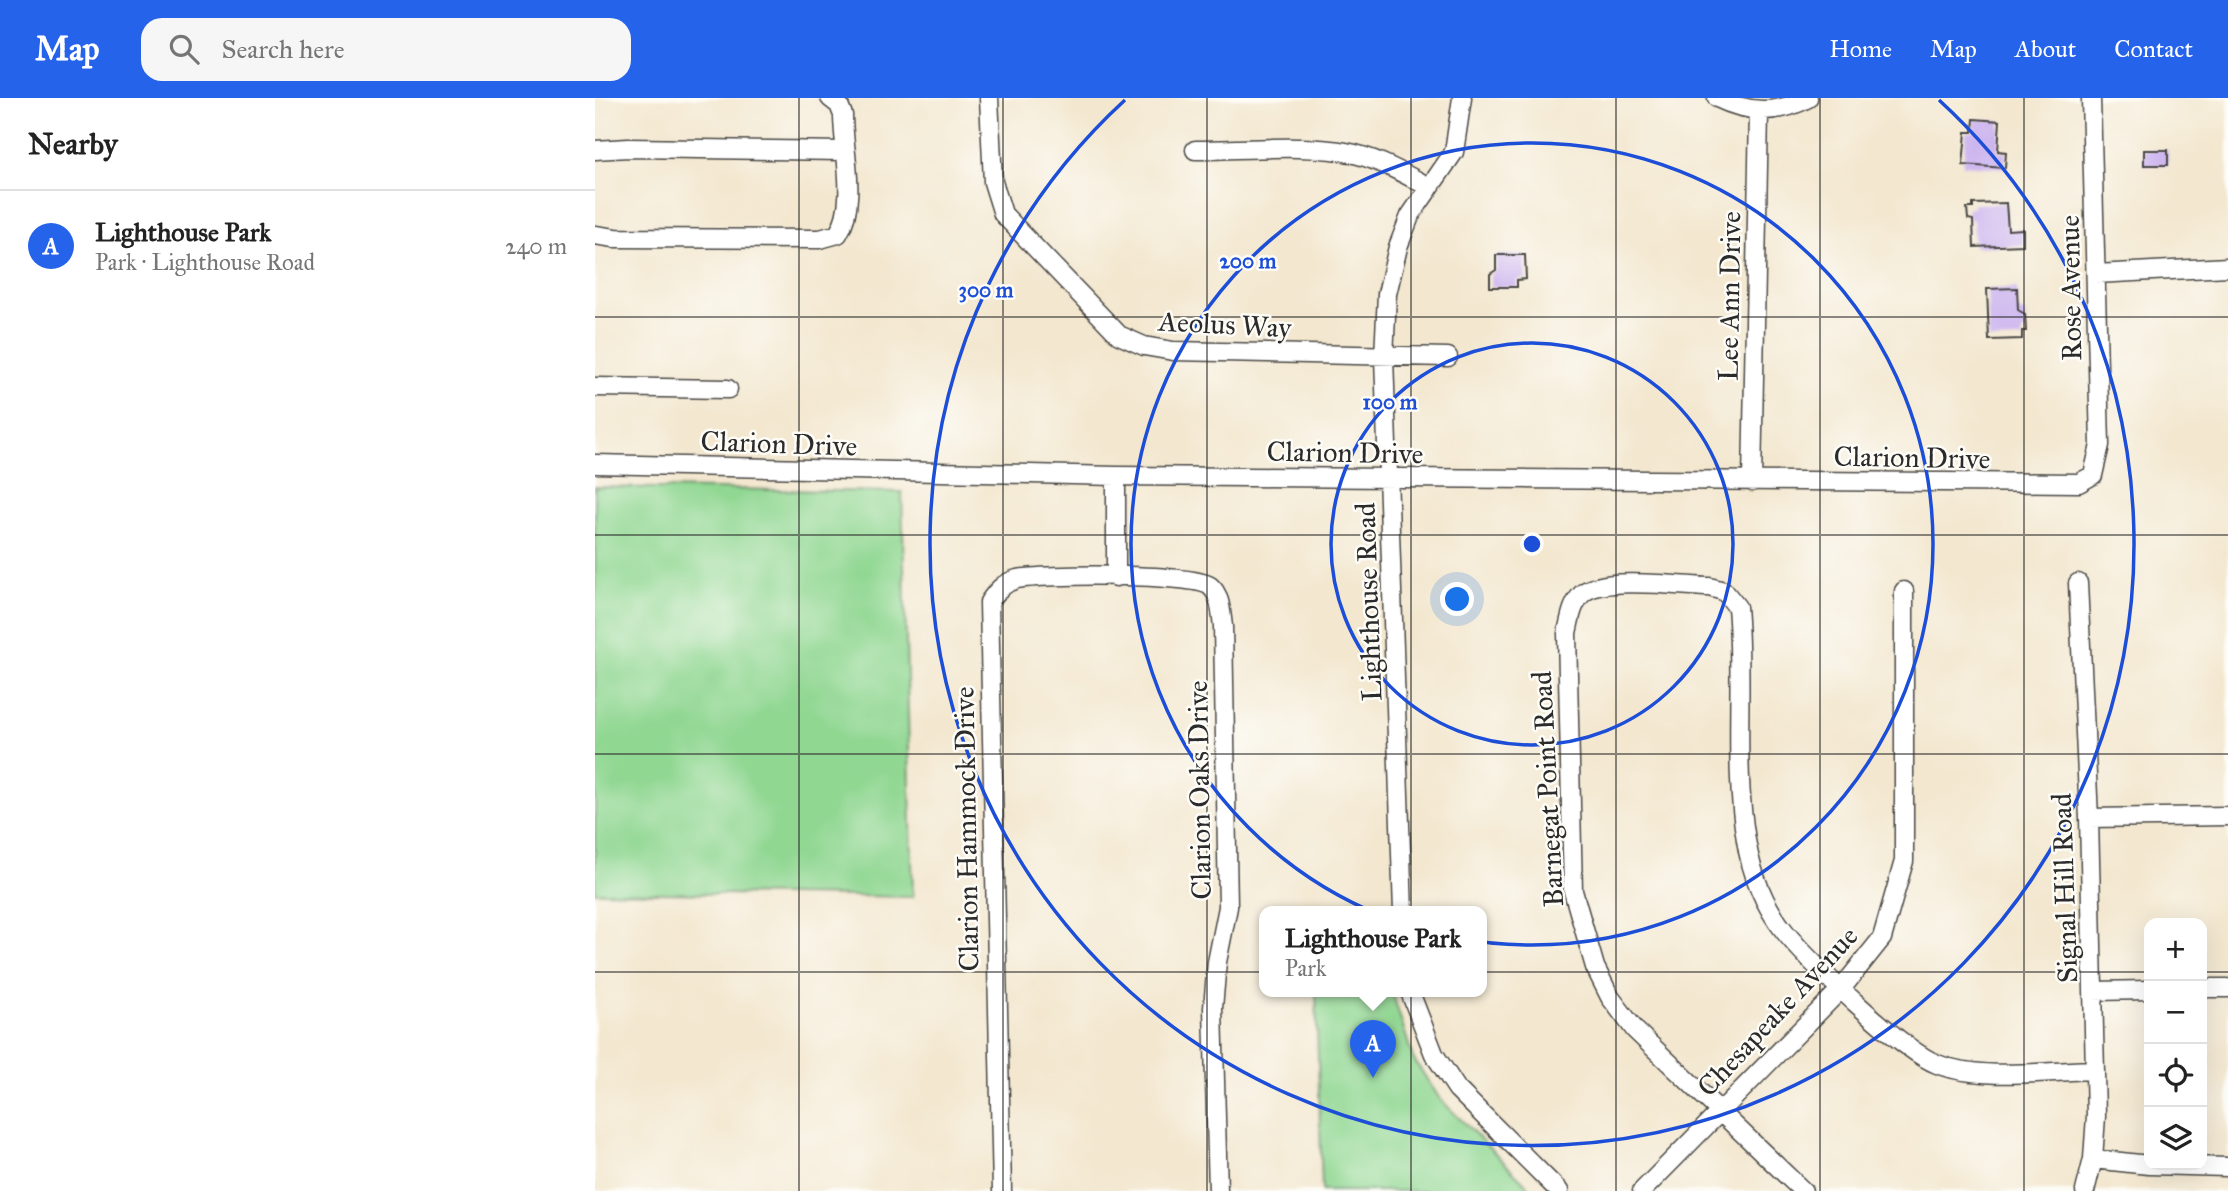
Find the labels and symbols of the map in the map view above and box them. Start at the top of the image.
street label: Lee Ann Drive [1711,211,1748,381]
street label: Rose Avenue [2052,215,2089,361]
text: 200 m [1220,248,1277,274]
text: 300 m [958,277,1014,303]
street label: Aeolus Way [1157,303,1293,346]
text: 100 m [1363,389,1418,415]
street label: Clarion Drive [700,423,858,464]
street label: Clarion Drive [1266,434,1424,471]
street label: Clarion Drive [1833,439,1991,476]
street label: Lighthouse Road [1348,502,1389,702]
centre of rings [1520,532,1544,556]
your location [1440,582,1474,616]
street label: Barnegat Point Road [1524,670,1571,908]
street label: Clarion Oaks Drive [1180,680,1219,900]
street label: Clarion Hammock Drive [947,686,986,972]
street label: Signal Hill Road [2044,792,2085,984]
street label: Chesapeake Avenue [1689,919,1865,1104]
pin: A [1350,1020,1396,1078]

